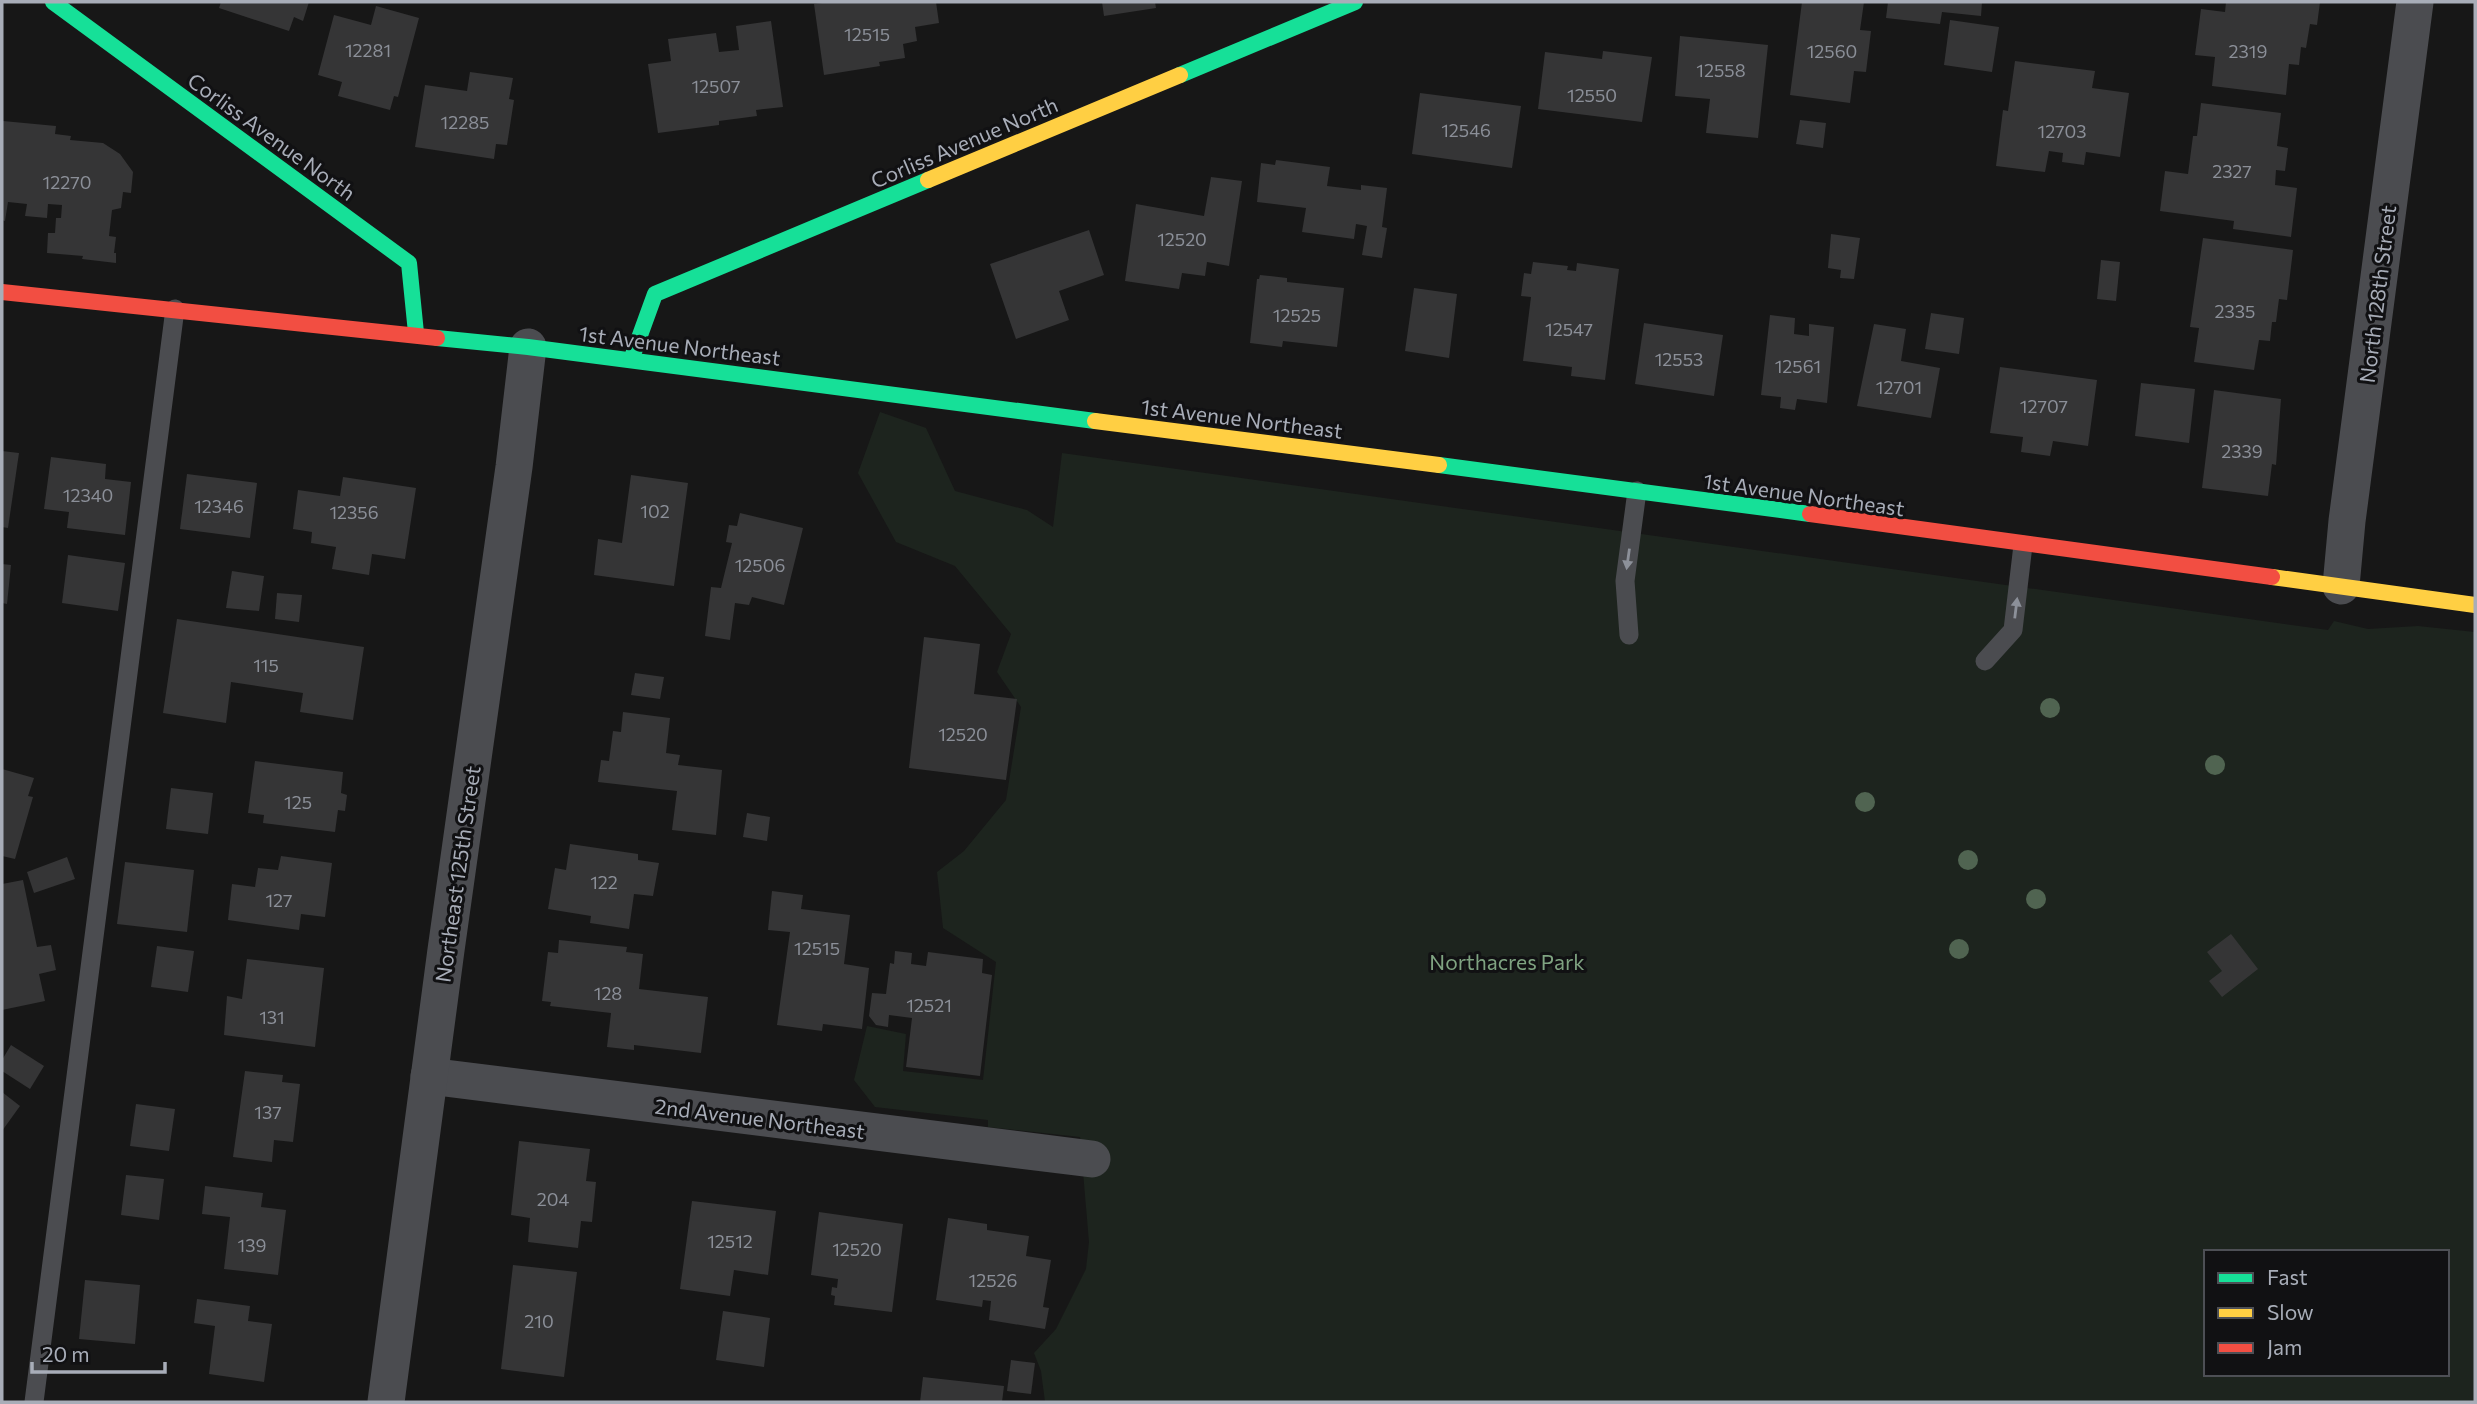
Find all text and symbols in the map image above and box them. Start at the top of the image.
house number: 12515 [844,23,890,45]
house number: 12281 [345,39,391,61]
house number: 12560 [1807,40,1857,62]
house number: 2319 [2229,40,2267,62]
house number: 12558 [1696,59,1746,81]
street label: Corliss Avenue North [184,67,360,205]
house number: 12507 [691,75,741,97]
house number: 12550 [1567,84,1617,106]
street label: Corliss Avenue North [867,91,1061,193]
house number: 12285 [441,111,489,133]
house number: 12546 [1441,119,1491,141]
house number: 12703 [2037,120,2087,142]
house number: 2327 [2212,160,2252,182]
house number: 12270 [43,171,91,193]
street label: North 128th Street [2354,204,2400,384]
house number: 12520 [1157,228,1207,250]
house number: 2335 [2215,300,2255,322]
house number: 12525 [1273,304,1321,326]
house number: 12547 [1545,318,1593,340]
street label: 1st Avenue Northeast [578,320,782,370]
house number: 12553 [1655,348,1703,370]
house number: 12561 [1775,355,1821,377]
house number: 12701 [1876,376,1922,398]
street label: 1st Avenue Northeast [1140,393,1344,443]
house number: 12707 [2020,395,2068,417]
house number: 2339 [2221,440,2263,462]
street label: 1st Avenue Northeast [1702,468,1906,520]
house number: 12340 [63,484,113,506]
house number: 12346 [194,495,244,517]
house number: 102 [640,500,670,522]
house number: 12356 [329,501,379,523]
one-way arrow [1622,548,1633,570]
house number: 12506 [735,554,785,576]
one-way arrow [2010,597,2021,619]
house number: 115 [253,654,279,676]
house number: 12520 [938,723,988,745]
street label: Northeast 125th Street [429,764,485,984]
house number: 125 [284,791,312,813]
house number: 122 [590,871,618,893]
house number: 127 [265,889,293,911]
house number: 12515 [794,937,840,959]
park label: Northacres Park [1429,949,1585,974]
house number: 128 [594,982,622,1004]
house number: 12521 [906,994,952,1016]
house number: 131 [259,1006,285,1028]
street label: 2nd Avenue Northeast [654,1093,866,1143]
house number: 137 [254,1101,282,1123]
house number: 204 [537,1188,569,1210]
house number: 12512 [707,1230,753,1252]
house number: 139 [238,1234,266,1256]
house number: 12520 [832,1238,882,1260]
legend [2204,1250,2449,1376]
text: Fast [2267,1264,2308,1289]
house number: 12526 [969,1269,1017,1291]
text: Slow [2267,1299,2314,1324]
house number: 210 [524,1310,554,1332]
scale bar [32,1330,164,1374]
text: Jam [2267,1334,2302,1359]
text: 20 m [42,1341,90,1366]

